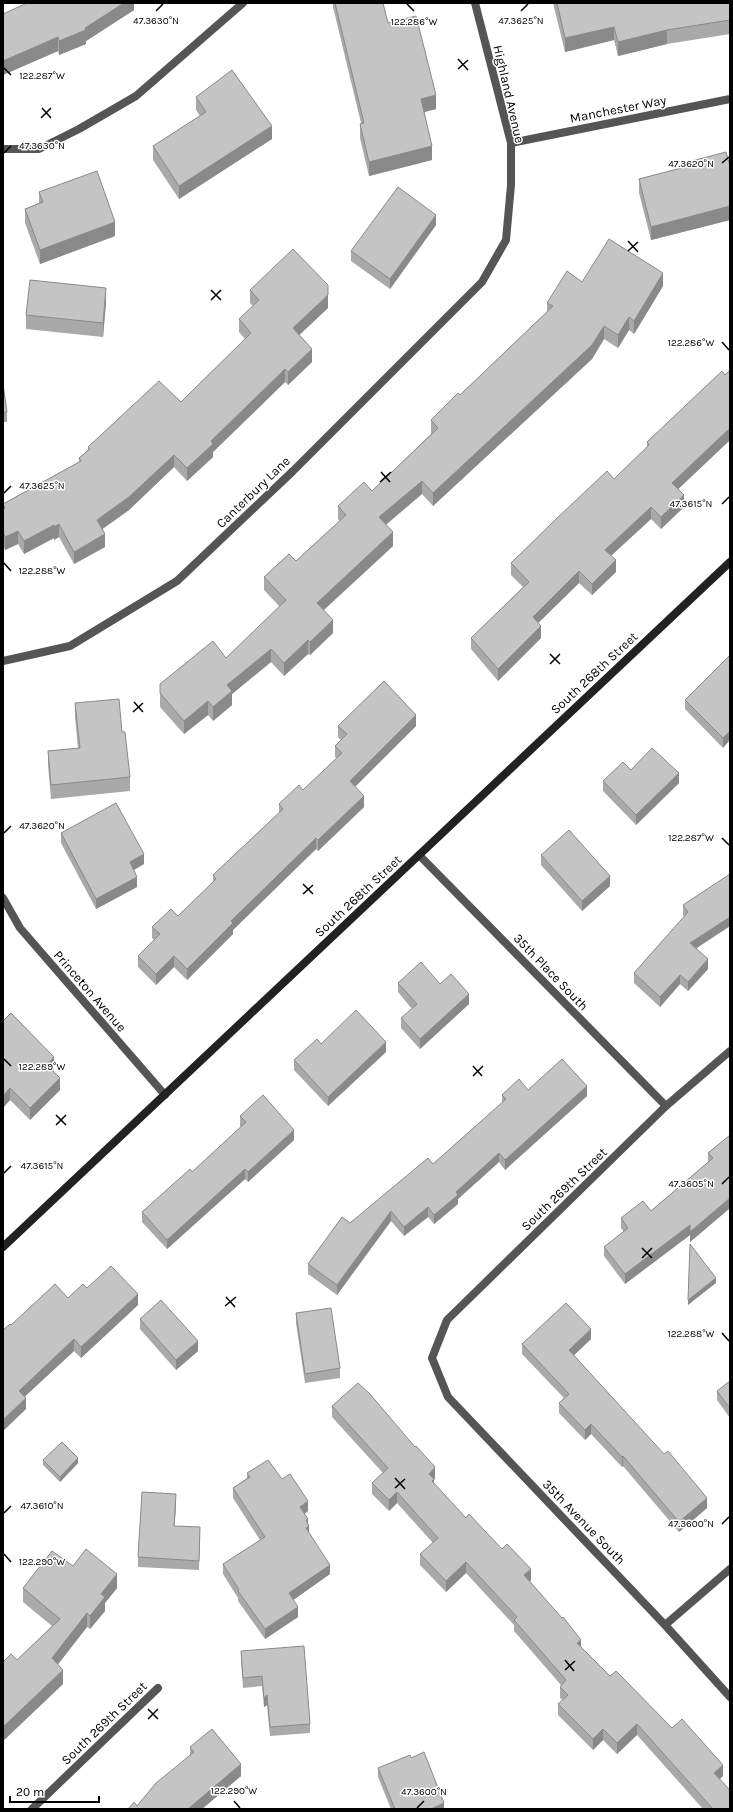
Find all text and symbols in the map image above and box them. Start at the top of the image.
text: 47.3630°N [133,15,179,27]
text: 47.3625°N [498,15,544,27]
text: 122.286°W [391,16,437,28]
street label: Highland Avenue [490,44,528,145]
text: 122.287°W [19,70,65,82]
street label: Manchester Way [569,92,667,126]
text: 47.3630°N [19,140,65,152]
text: 47.3620°N [668,158,714,170]
text: 122.286°W [668,337,714,349]
street label: Canterbury Lane [213,453,293,531]
text: 47.3625°N [19,480,65,492]
text: 47.3615°N [670,498,712,510]
text: 122.288°W [18,565,66,577]
street label: South 268th Street [548,629,641,717]
text: 47.3620°N [19,820,65,832]
text: 122.287°W [668,832,714,844]
street label: South 268th Street [312,852,405,940]
street label: 35th Place South [511,931,591,1013]
street label: Princeton Avenue [51,947,130,1035]
text: 122.289°W [19,1061,65,1073]
street label: South 269th Street [518,1144,610,1234]
text: 47.3615°N [21,1160,63,1172]
text: 47.3605°N [668,1178,714,1190]
text: 122.288°W [667,1328,715,1340]
street label: 35th Avenue South [540,1476,628,1568]
text: 47.3610°N [20,1500,64,1512]
text: 47.3600°N [668,1518,714,1530]
text: 122.290°W [19,1556,65,1568]
street label: South 269th Street [58,1678,150,1768]
scale bar [10,1778,99,1804]
text: 20 m [16,1785,44,1799]
text: 122.290°W [211,1785,257,1797]
text: 47.3600°N [401,1786,447,1798]

